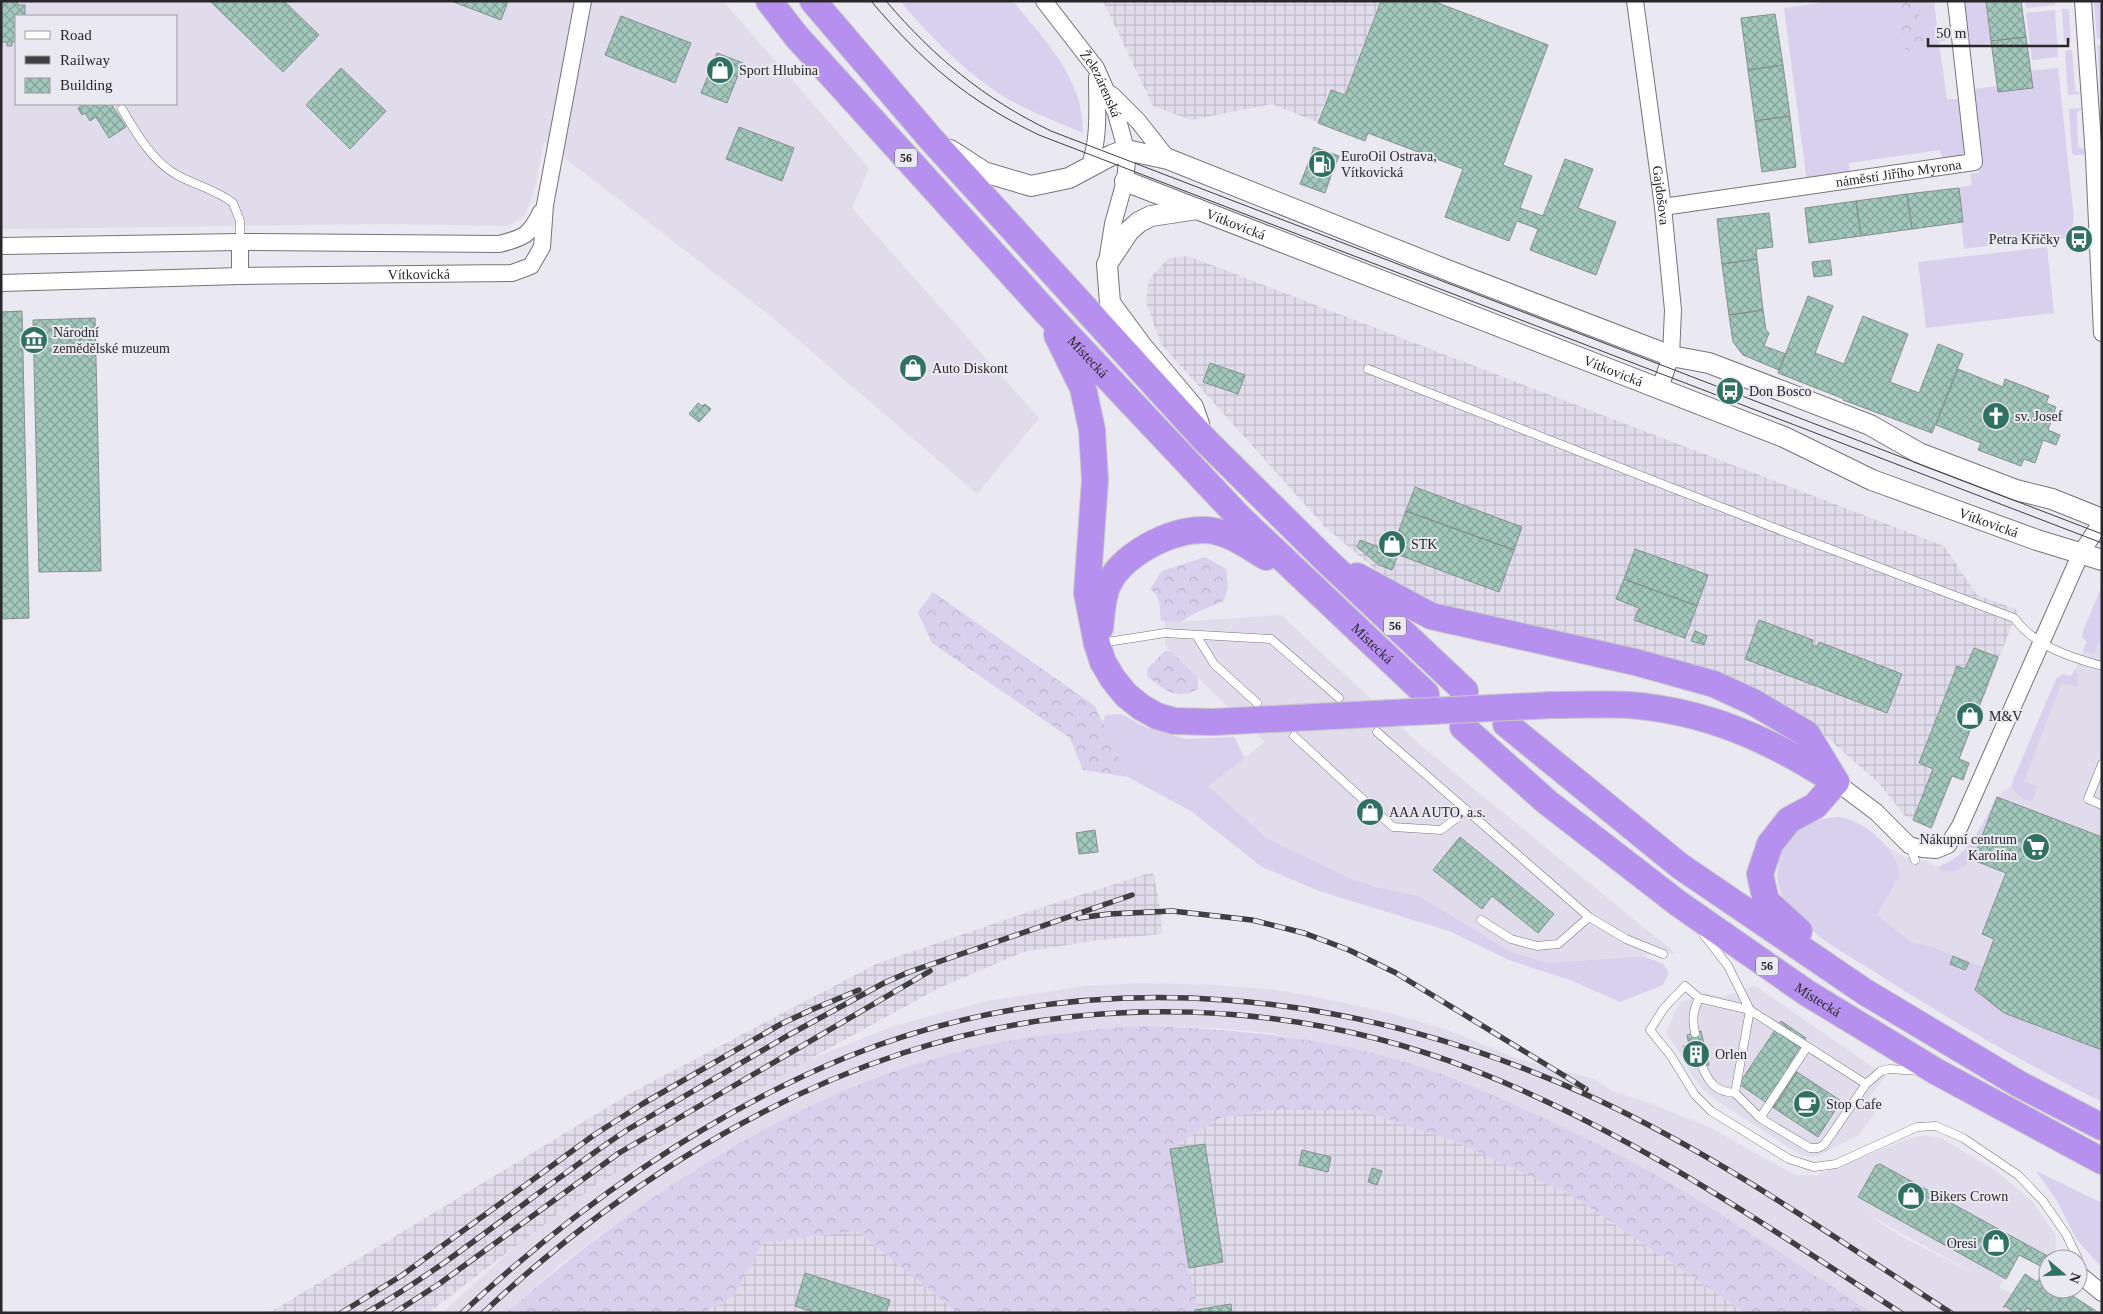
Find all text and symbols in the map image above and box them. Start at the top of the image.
legend [15,15,178,105]
scale bar [1928,15,2068,47]
text: 50 m [1936,25,1967,41]
text: Road [60,27,92,43]
street label: Železárenská [1077,46,1124,119]
text: Railway [60,52,110,68]
shop icon: Sport Hlubina [705,55,735,85]
place label: Sport Hlubina [739,63,819,78]
text: Building [60,77,113,93]
road number: 56 [895,148,917,168]
fuel station icon: EuroOil Ostrava, Vítkovická [1307,149,1337,179]
place label: EuroOil Ostrava, Vítkovická [1341,149,1437,180]
street label: náměstí Jiřího Myrona [1835,156,1963,189]
street label: Gajdošova [1650,165,1672,226]
street label: Vítkovická [1204,206,1268,243]
bus stop icon: Petra Křičky [2064,224,2094,254]
place label: Petra Křičky [1989,232,2060,247]
street label: Vítkovická [388,266,451,282]
museum icon: Národní zemědělské muzeum [19,325,49,355]
place label: Národní zemědělské muzeum [53,325,170,356]
street label: Místecká [1065,333,1112,381]
street label: Vítkovická [1582,352,1646,389]
shop icon: Auto Diskont [898,353,928,383]
place label: Auto Diskont [932,361,1008,376]
bus stop icon: Don Bosco [1715,376,1745,406]
place label: Don Bosco [1749,384,1812,399]
church icon: sv. Josef [1981,401,2011,431]
place label: sv. Josef [2015,409,2063,424]
street label: Vítkovická [1957,505,2021,540]
shop icon: STK [1377,529,1407,559]
place label: STK [1411,537,1437,552]
road number: 56 [1384,616,1406,636]
street label: Místecká [1349,620,1397,667]
shop icon: M&V [1955,701,1985,731]
place label: M&V [1989,709,2022,724]
shop icon: AAA AUTO, a.s. [1355,797,1385,827]
place label: AAA AUTO, a.s. [1389,805,1486,820]
place label: Nákupní centrum Karolína [1919,832,2018,863]
supermarket icon: Nákupní centrum Karolína [2021,832,2051,862]
road number: 56 [1756,956,1778,976]
street label: Místecká [1792,979,1844,1020]
building icon: Orlen [1681,1039,1711,1069]
place label: Orlen [1715,1047,1747,1062]
cafe icon: Stop Cafe [1792,1089,1822,1119]
place label: Stop Cafe [1826,1097,1882,1112]
shop icon: Bikers Crown [1896,1181,1926,1211]
place label: Bikers Crown [1930,1189,2008,1204]
shop icon: Oresi [1981,1228,2011,1258]
place label: Oresi [1947,1236,1977,1251]
north arrow [2038,1249,2088,1299]
text: N [2066,1271,2084,1285]

